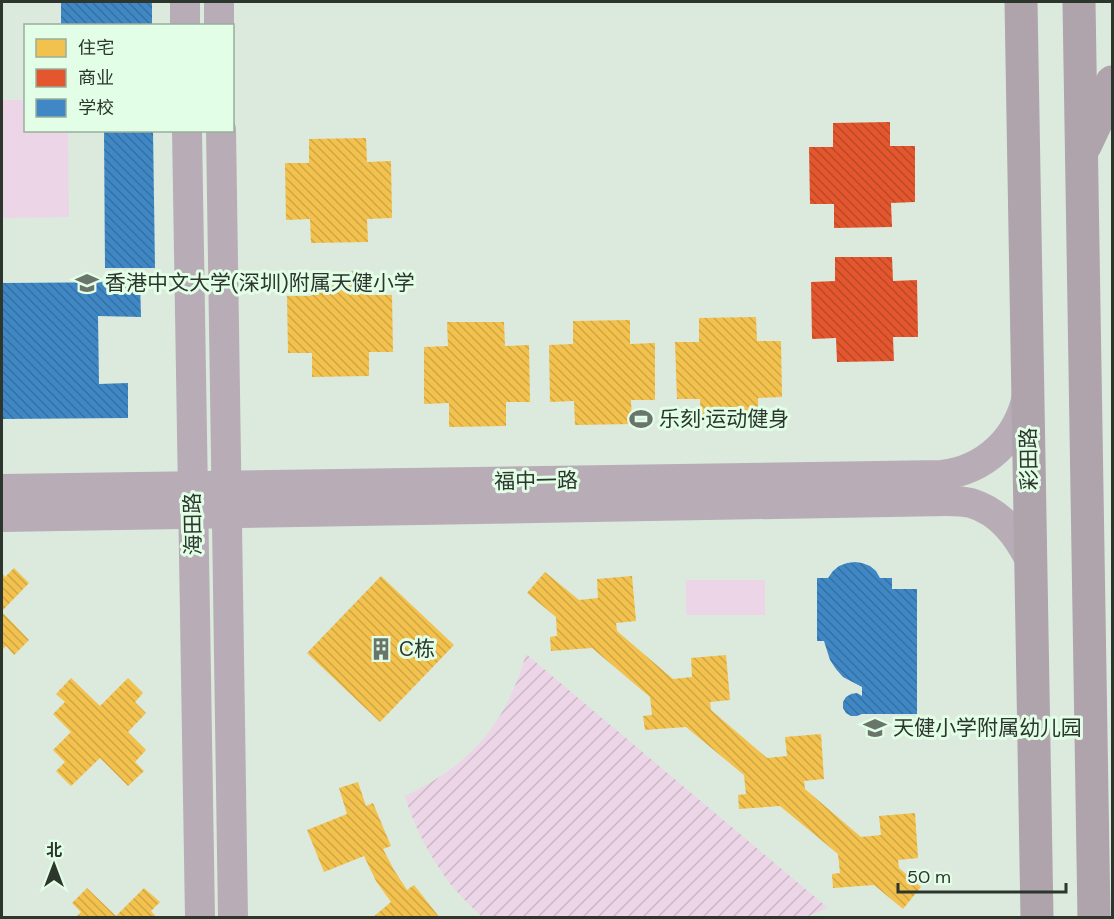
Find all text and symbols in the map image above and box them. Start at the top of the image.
legend [24,24,234,132]
text: 住宅 [78,36,114,60]
text: 商业 [78,66,114,90]
text: 学校 [78,96,114,120]
place label: 香港中文大学(深圳)附属天健小学 [105,269,415,297]
school or university icon: 香港中文大学(深圳)附属天健小学 [74,270,100,296]
place label: 乐刻·运动健身 [659,405,789,433]
sports icon: 乐刻·运动健身 [628,406,654,432]
street label: 彩田路 [1014,427,1044,491]
street label: 福中一路 [494,466,578,496]
street label: 海田路 [178,492,208,556]
place label: C栋 [399,635,435,663]
building icon: C栋 [368,636,394,662]
place label: 天健小学附属幼儿园 [893,714,1082,742]
school or university icon: 天健小学附属幼儿园 [862,715,888,741]
north arrow [24,835,84,895]
text: 北 [46,840,62,861]
scale bar [898,856,1066,894]
text: 50 m [907,865,951,889]

